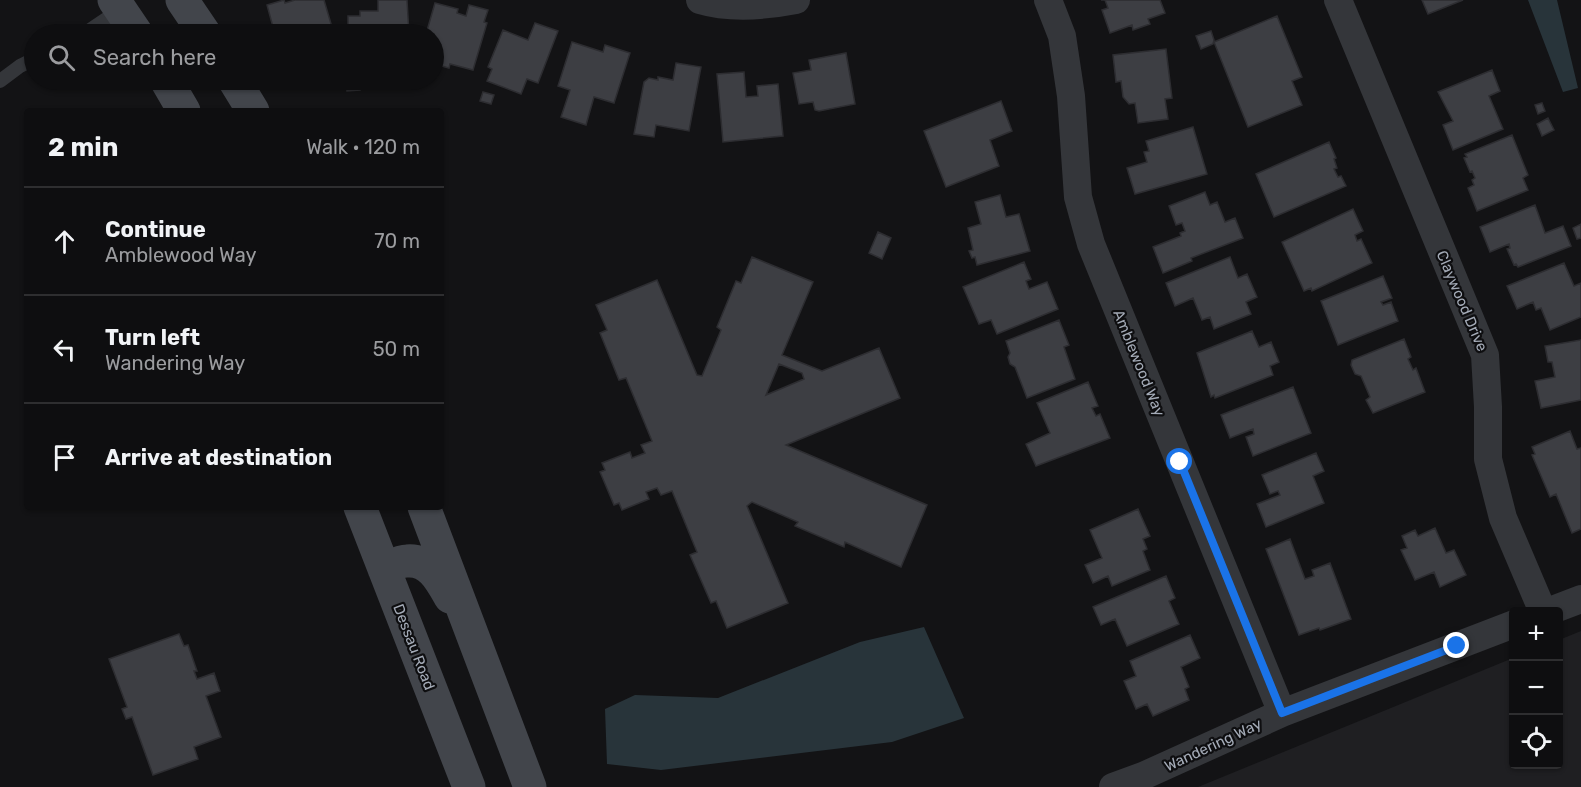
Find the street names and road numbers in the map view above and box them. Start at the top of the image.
street label: Claywood Drive [1433,248,1491,354]
street label: Amblewood Way [1109,307,1169,419]
street label: Dessau Road [389,601,439,693]
street label: Wandering Way [1161,715,1265,775]

